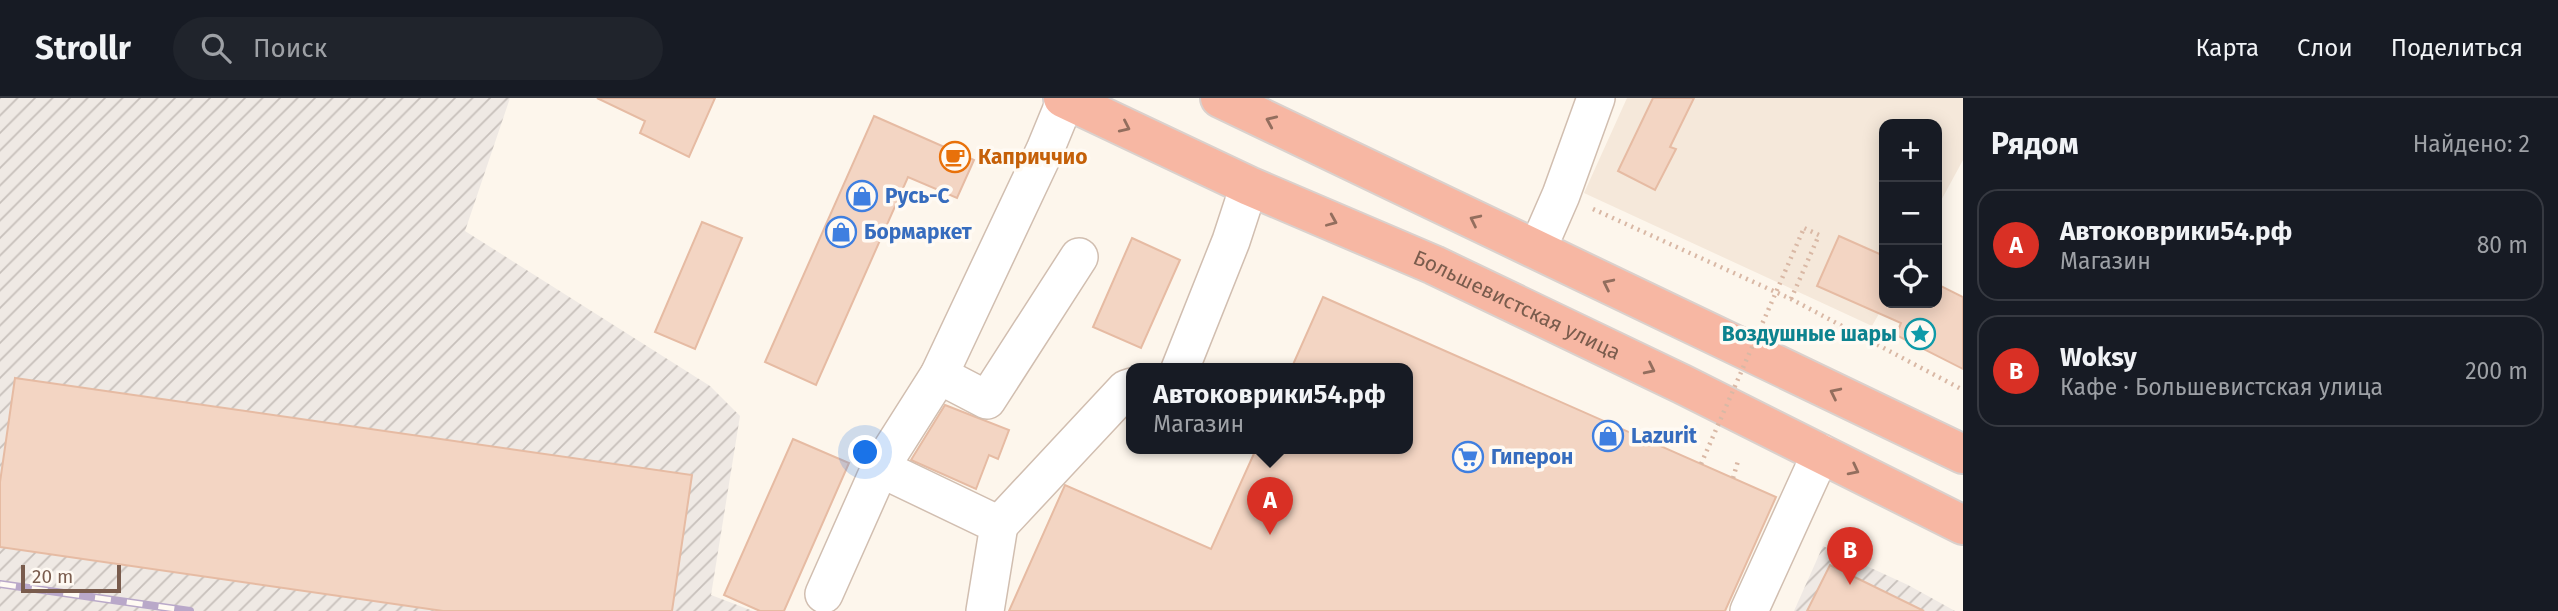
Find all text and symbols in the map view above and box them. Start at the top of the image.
search box [173,17,663,80]
text: Strollr [35,28,131,68]
icon: search [197,29,235,67]
text: Поиск [253,33,327,64]
text: Карта [2195,34,2259,62]
text: Слои [2297,34,2353,62]
text: Поделиться [2391,34,2523,62]
one-way arrow [1265,115,1278,129]
one-way arrow [1118,119,1130,133]
map controls [1879,119,1942,308]
button: + [1879,119,1942,182]
text: Рядом [1991,126,2079,162]
text: Найдено: 2 [2413,130,2530,158]
cafe icon: Каприччио [938,140,972,174]
place label: Каприччио [978,144,1087,170]
shop icon: Русь-С [845,179,879,213]
button: − [1879,182,1942,245]
place label: Русь-С [885,183,950,209]
one-way arrow [1325,213,1337,227]
one-way arrow [1470,214,1482,228]
shop icon: Бормаркет [824,215,858,249]
text: Автоковрики54.рф [2060,216,2292,247]
place label: Бормаркет [864,219,973,245]
text: A [2009,231,2023,259]
text: 80 m [2477,231,2528,259]
street label: Большевистская улица [1409,245,1625,366]
button: locate [1879,245,1942,308]
text: Магазин [2060,247,2151,275]
one-way arrow [1603,278,1615,292]
place icon: Воздушные шары [1903,317,1937,351]
place label: Воздушные шары [1722,321,1897,347]
text: Woksy [2060,342,2137,373]
text: B [2009,357,2023,385]
text: 200 m [2465,357,2528,385]
one-way arrow [1643,361,1655,375]
popup [1126,363,1413,454]
text: Кафе · Большевистская улица [2060,373,2383,401]
text: Автоковрики54.рф [1153,379,1386,410]
one-way arrow [1830,387,1842,401]
text: Магазин [1153,410,1244,438]
shop icon: Lazurit [1591,419,1625,453]
place label: Lazurit [1631,423,1698,449]
your location [848,435,882,469]
supermarket icon: Гиперон [1451,440,1485,474]
place label: Гиперон [1491,444,1573,470]
one-way arrow [1847,461,1859,475]
pin: A [1247,477,1293,535]
pin: B [1827,527,1873,585]
scale bar [21,562,121,594]
text: 20 m [32,565,73,588]

